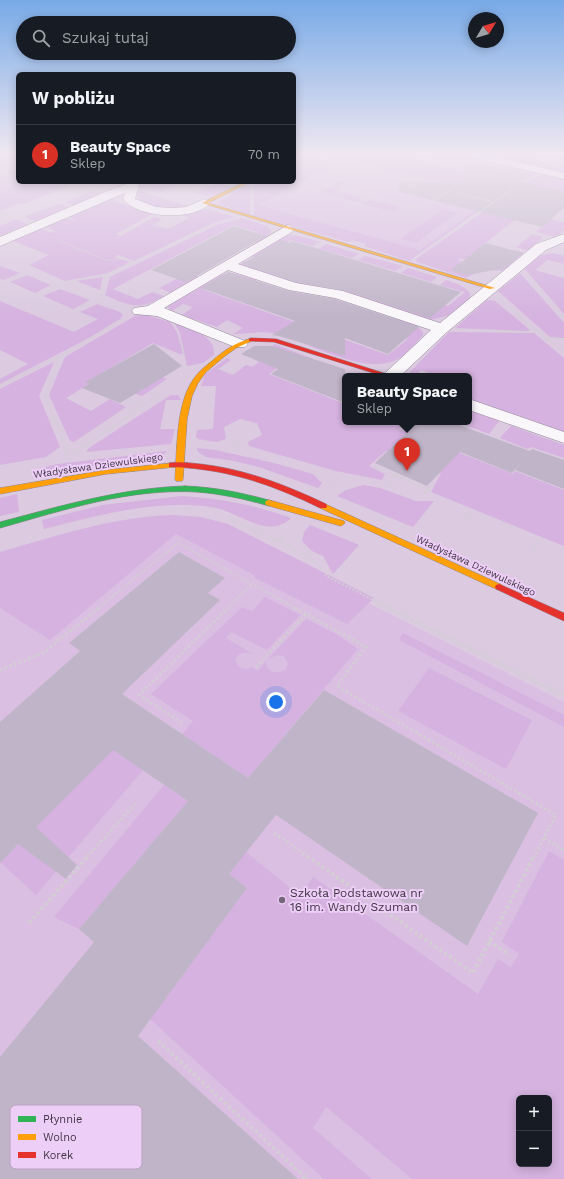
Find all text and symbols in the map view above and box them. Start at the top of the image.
north arrow [468,12,504,48]
search box [16,16,296,60]
icon: search [30,27,52,49]
text: Szukaj tutaj [62,29,149,47]
text: W pobliżu [32,88,115,108]
text: Beauty Space [70,138,171,156]
text: 1 [42,147,48,162]
text: 70 m [248,147,280,162]
text: Sklep [70,156,105,171]
popup [342,373,472,425]
text: Beauty Space [357,383,457,401]
text: Sklep [357,401,392,416]
pin: 1 [394,438,420,471]
street label: Władysława Dziewulskiego [33,451,164,480]
street label: Władysława Dziewulskiego [414,533,537,598]
your location [266,692,286,712]
place label: Szkoła Podstawowa nr 16 im. Wandy Szuman [290,886,423,914]
marker: Szkoła Podstawowa nr 16 im. Wandy Szuman [277,895,287,905]
map controls [516,1095,552,1167]
button: + [516,1095,552,1131]
legend [10,1105,142,1169]
text: Płynnie [43,1113,82,1126]
text: Wolno [43,1131,77,1144]
button: − [516,1131,552,1167]
text: Korek [43,1149,73,1162]

